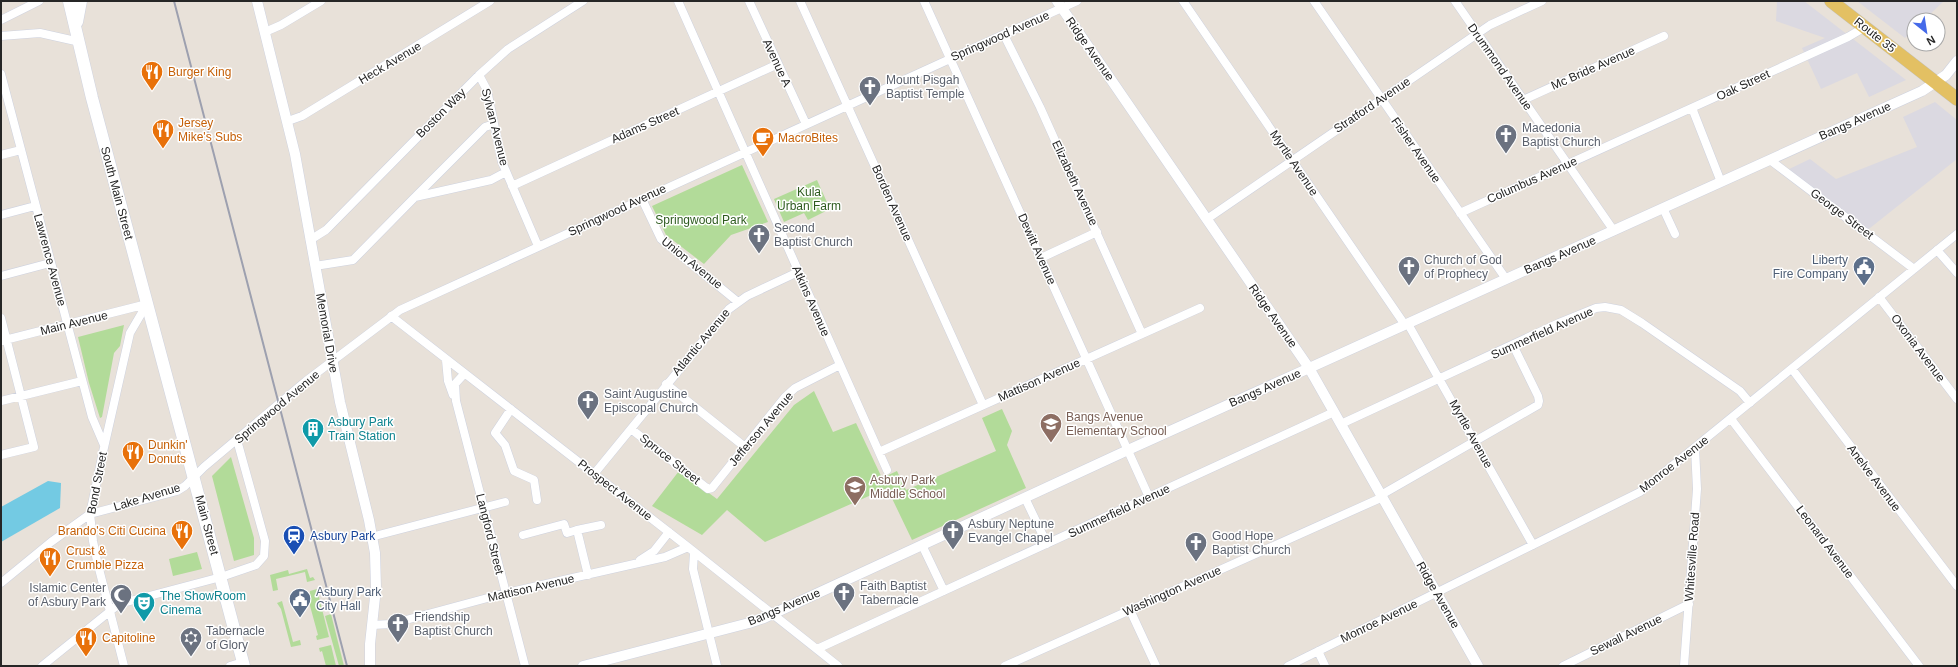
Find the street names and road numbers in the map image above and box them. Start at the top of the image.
street label: Springwood Avenue [948,8,1052,64]
street label: Ridge Avenue [1063,14,1117,84]
street label: Route 35 [1852,14,1899,56]
street label: Drummond Avenue [1465,21,1535,113]
street label: Avenue A [760,37,794,89]
street label: Heck Avenue [356,39,424,87]
street label: Mc Bride Avenue [1549,43,1637,93]
street label: Oak Street [1714,66,1773,103]
street label: Stratford Avenue [1331,74,1413,136]
street label: Boston Way [413,85,469,141]
street label: Sylvan Avenue [479,87,511,167]
street label: Bangs Avenue [1817,99,1893,143]
street label: Adams Street [609,104,682,146]
street label: Fisher Avenue [1388,115,1444,186]
street label: Myrtle Avenue [1267,128,1321,199]
street label: Elizabeth Avenue [1049,138,1101,228]
street label: South Main Street [98,145,136,242]
street label: Columbus Avenue [1485,154,1580,206]
street label: Borden Avenue [869,163,915,244]
street label: Springwood Avenue [566,181,669,239]
street label: George Street [1808,186,1877,243]
street label: Dewitt Avenue [1015,211,1059,287]
street label: Lawrence Avenue [31,212,69,308]
street label: Bangs Avenue [1522,233,1598,277]
street label: Union Avenue [659,234,726,292]
street label: Atkins Avenue [789,264,833,339]
street label: Ridge Avenue [1246,281,1300,351]
street label: Memorial Drive [313,292,341,374]
street label: Summerfield Avenue [1489,304,1596,362]
street label: Atlantic Avenue [669,306,733,378]
street label: Main Avenue [39,308,110,338]
street label: Oxonia Avenue [1888,311,1948,385]
street label: Mattison Avenue [996,355,1083,404]
street label: Bangs Avenue [1227,366,1303,410]
street label: Springwood Avenue [232,367,323,447]
street label: Jefferson Avenue [726,389,796,469]
street label: Myrtle Avenue [1446,397,1496,471]
street label: Spruce Street [637,431,704,488]
street label: Monroe Avenue [1637,432,1712,495]
street label: Anelve Avenue [1844,442,1904,514]
street label: Bond Street [84,450,110,515]
street label: Prospect Avenue [575,457,655,524]
street label: Lake Avenue [112,480,182,514]
street label: Summerfield Avenue [1066,481,1172,541]
street label: Langford Street [473,492,507,576]
street label: Main Street [192,494,222,557]
street label: Leonard Avenue [1793,503,1857,581]
street label: Whitesville Road [1682,512,1702,602]
street label: Ridge Avenue [1413,559,1463,631]
street label: Washington Avenue [1121,563,1224,619]
street label: Mattison Avenue [486,571,576,605]
street label: Bangs Avenue [746,585,823,629]
street label: Monroe Avenue [1338,596,1420,646]
street label: Sewall Avenue [1588,611,1665,659]

